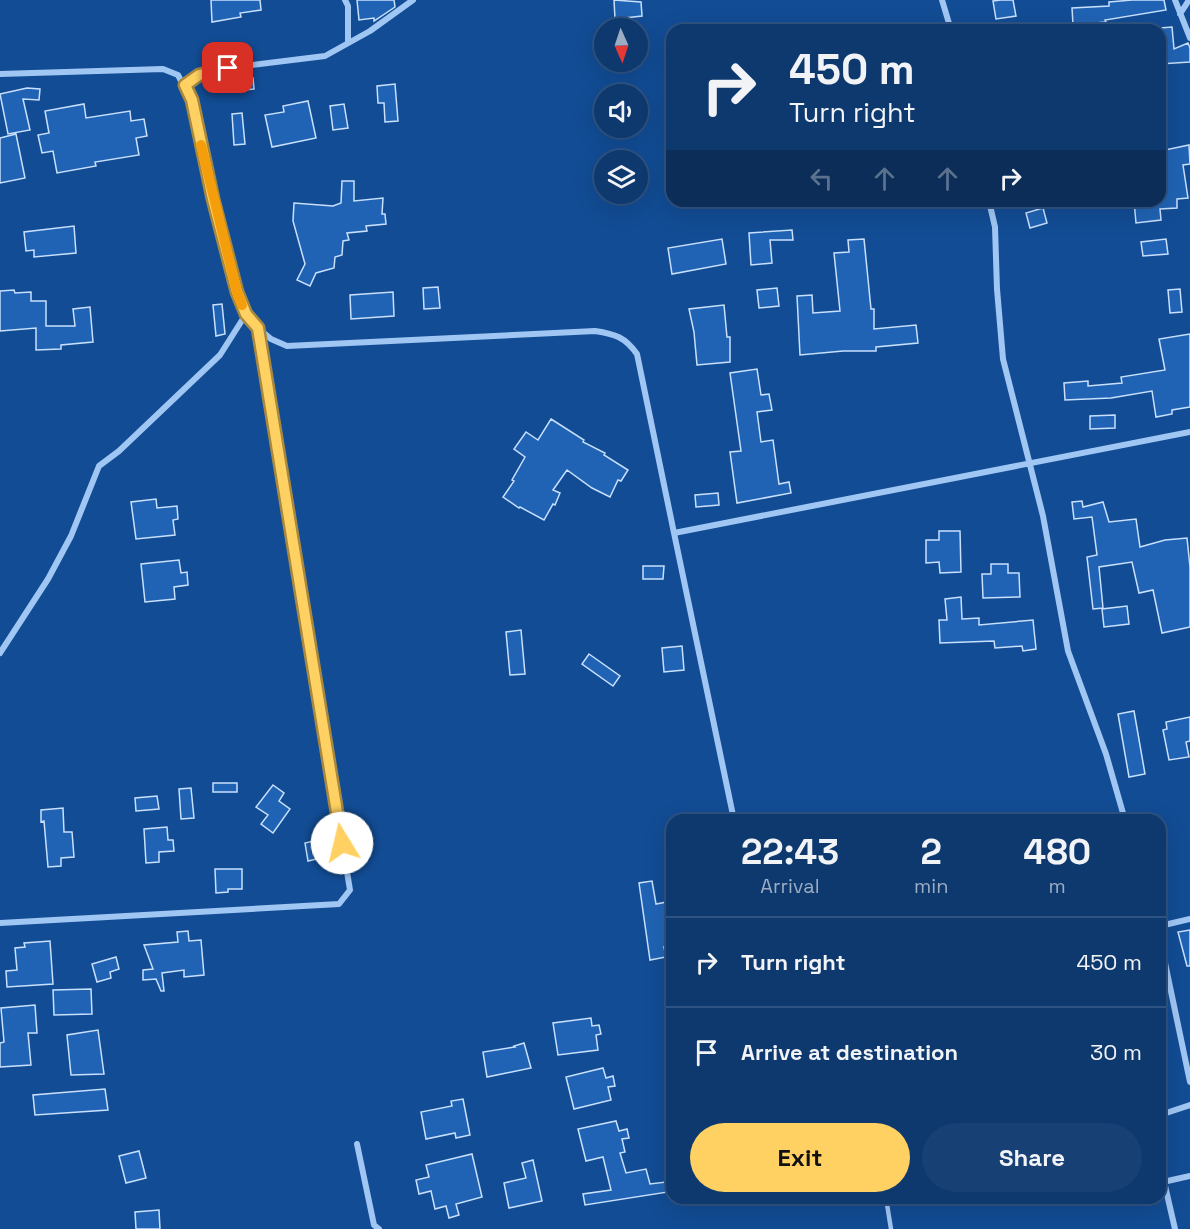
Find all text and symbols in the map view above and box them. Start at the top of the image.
north arrow [594,18,648,72]
map controls [594,18,648,204]
pin [202,42,253,93]
text: 450 m [789,43,915,96]
icon: right [690,48,768,126]
icon: arrive [211,51,244,84]
button: sound [594,84,648,138]
text: Turn right [789,95,916,130]
button: layers [594,150,648,204]
icon: left [805,162,838,195]
icon: ahead [868,162,901,195]
icon: ahead [931,162,964,195]
icon: right [994,162,1027,195]
position arrow [310,811,374,875]
text: 22:43 [741,829,839,875]
text: 2 [921,829,942,875]
text: 480 [1023,829,1091,875]
text: Arrival [760,873,820,899]
text: min [914,873,948,899]
text: m [1049,873,1066,899]
icon: right [690,946,723,979]
text: Turn right [741,948,846,976]
text: 450 m [1076,948,1142,976]
icon: arrive [690,1036,723,1069]
text: Arrive at destination [741,1038,958,1066]
text: 30 m [1090,1038,1142,1066]
button: Exit [690,1123,910,1192]
button: Share [922,1123,1142,1192]

